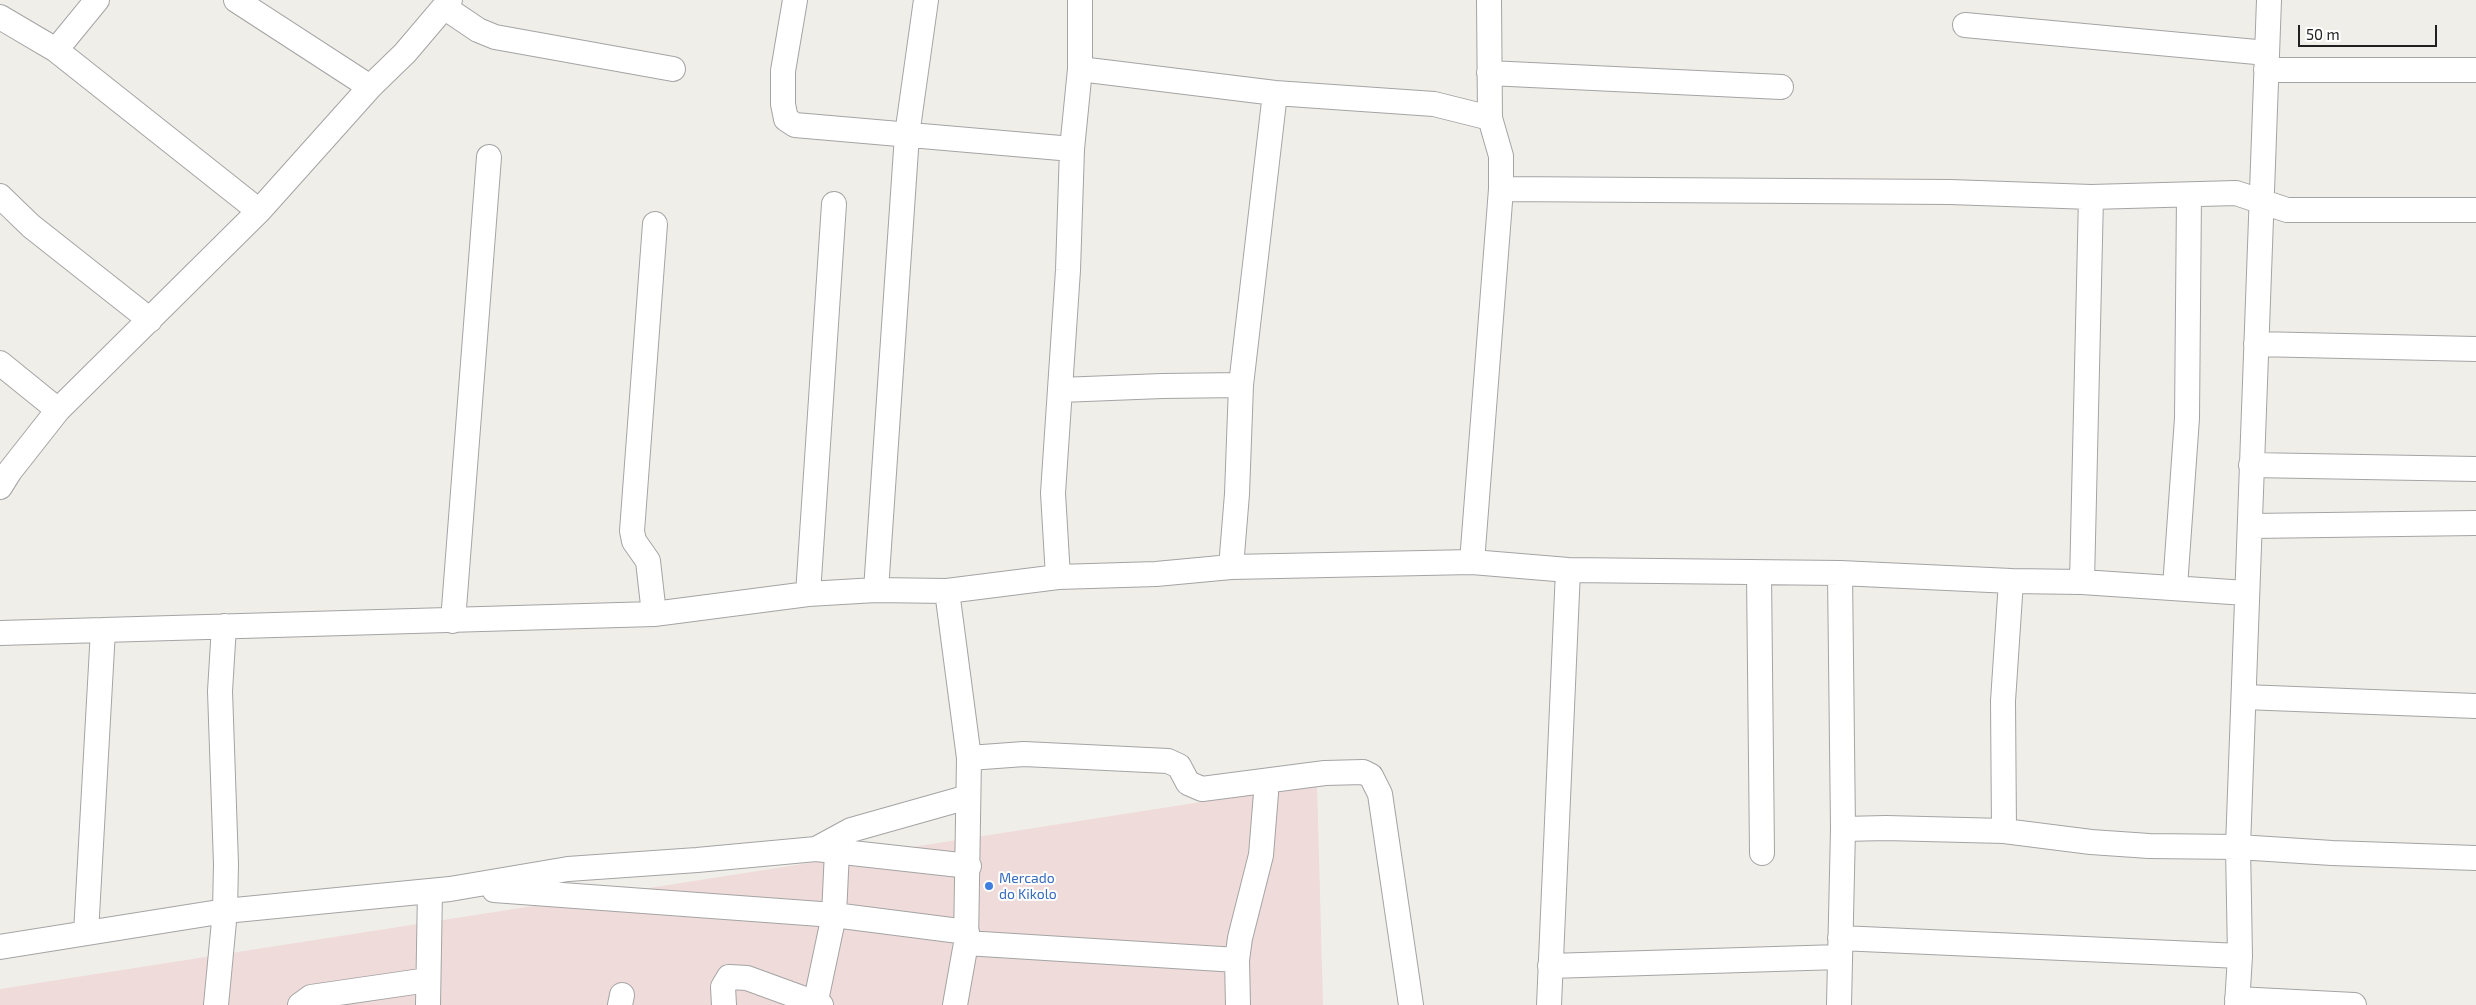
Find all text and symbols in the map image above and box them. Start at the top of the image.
scale bar [2301,15,2440,47]
text: 50 m [2306,25,2340,43]
place label: Mercado do Kikolo [999,870,1057,902]
marker: Mercado do Kikolo [983,880,995,892]

